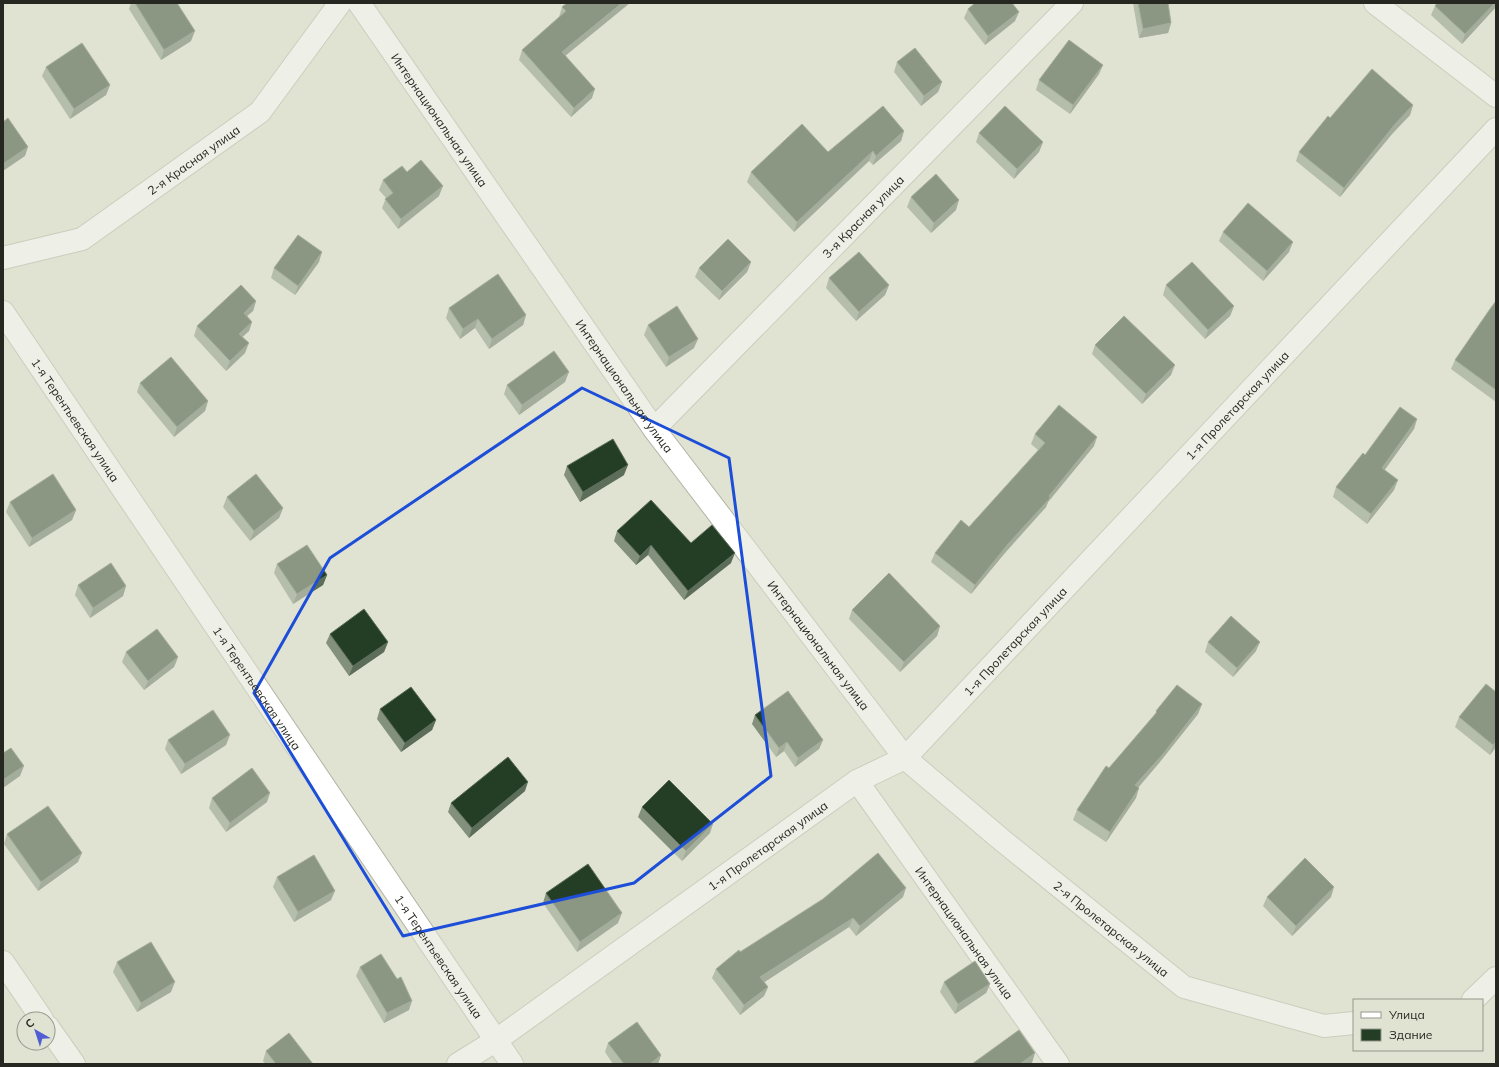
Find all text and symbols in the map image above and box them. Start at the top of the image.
street label: Интернациональная улица [388,50,491,189]
street label: 2-я Красная улица [144,122,242,198]
street label: 3-я Красная улица [819,172,907,261]
street label: Интернациональная улица [573,316,677,455]
street label: 1-я Пролетарская улица [1182,347,1291,462]
street label: 1-я Терентьевская улица [29,355,123,484]
street label: Интернациональная улица [765,577,873,713]
street label: 1-я Пролетарская улица [960,583,1070,699]
street label: 1-я Терентьевская улица [210,623,305,753]
street label: 1-я Пролетарская улица [705,797,830,893]
street label: Интернациональная улица [913,863,1017,1002]
street label: 2-я Пролетарская улица [1051,878,1172,980]
street label: 1-я Терентьевская улица [392,892,486,1021]
legend [1353,999,1483,1051]
text: Улица [1388,1007,1425,1022]
north arrow [16,1011,56,1051]
text: С [22,1015,37,1031]
text: Здание [1389,1027,1433,1042]

